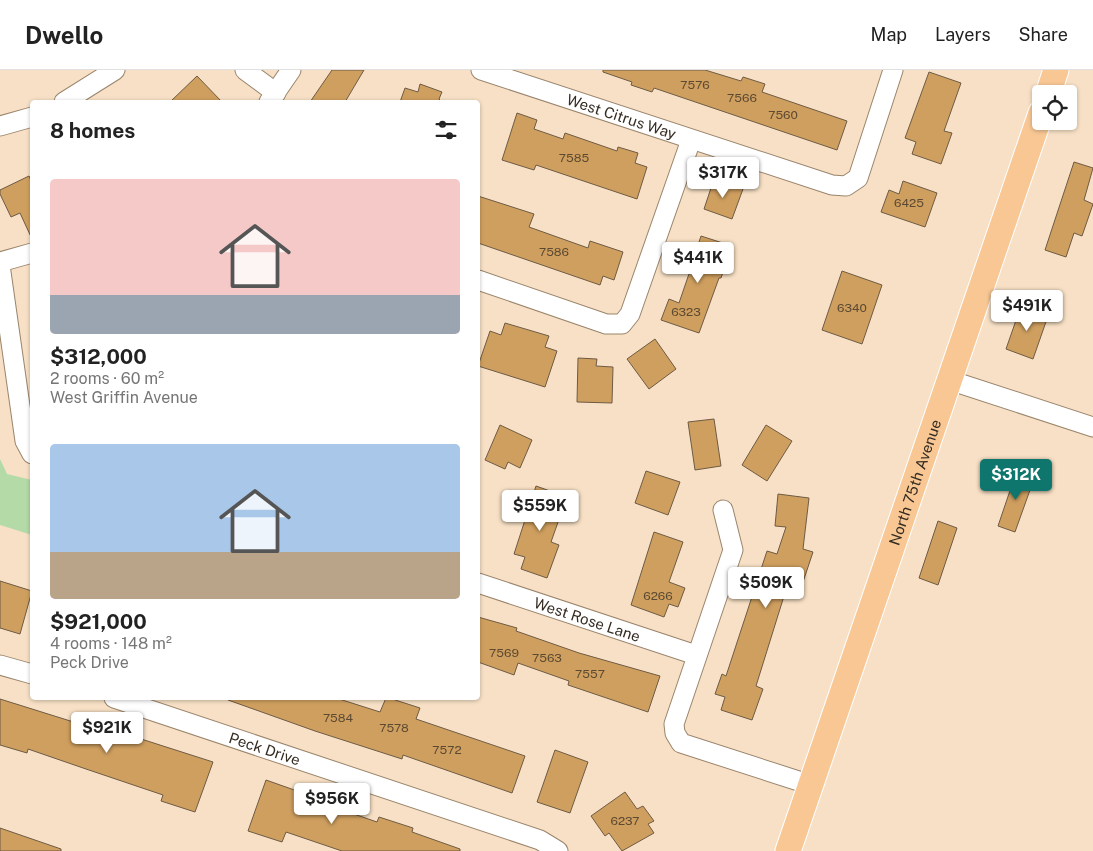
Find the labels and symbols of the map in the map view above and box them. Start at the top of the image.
house number: 7576 [680,78,710,92]
street label: West Citrus Way [565,90,678,142]
house number: 7566 [727,91,757,105]
house number: 7560 [768,108,798,122]
house number: 7585 [559,151,589,165]
pin: $317K [688,156,758,199]
house number: 6425 [894,196,924,210]
pin: $441K [663,242,733,284]
house number: 7586 [539,245,569,259]
pin: $491K [992,290,1062,332]
house number: 6340 [837,301,867,315]
house number: 6323 [671,305,701,319]
street label: North 75th Avenue [885,417,944,547]
pin: $312K [981,458,1051,501]
pin: $559K [505,490,575,532]
pin: $509K [731,566,801,609]
house number: 6266 [643,589,673,603]
street label: West Rose Lane [532,594,643,645]
house number: 7569 [489,646,519,660]
house number: 7563 [532,651,562,665]
house number: 7557 [575,667,605,681]
house number: 7584 [323,711,354,725]
pin: $921K [72,712,142,754]
house number: 7578 [379,721,409,735]
street label: Peck Drive [227,729,303,768]
house number: 7572 [432,743,462,757]
pin: $956K [297,782,367,825]
house number: 6237 [610,814,640,828]

